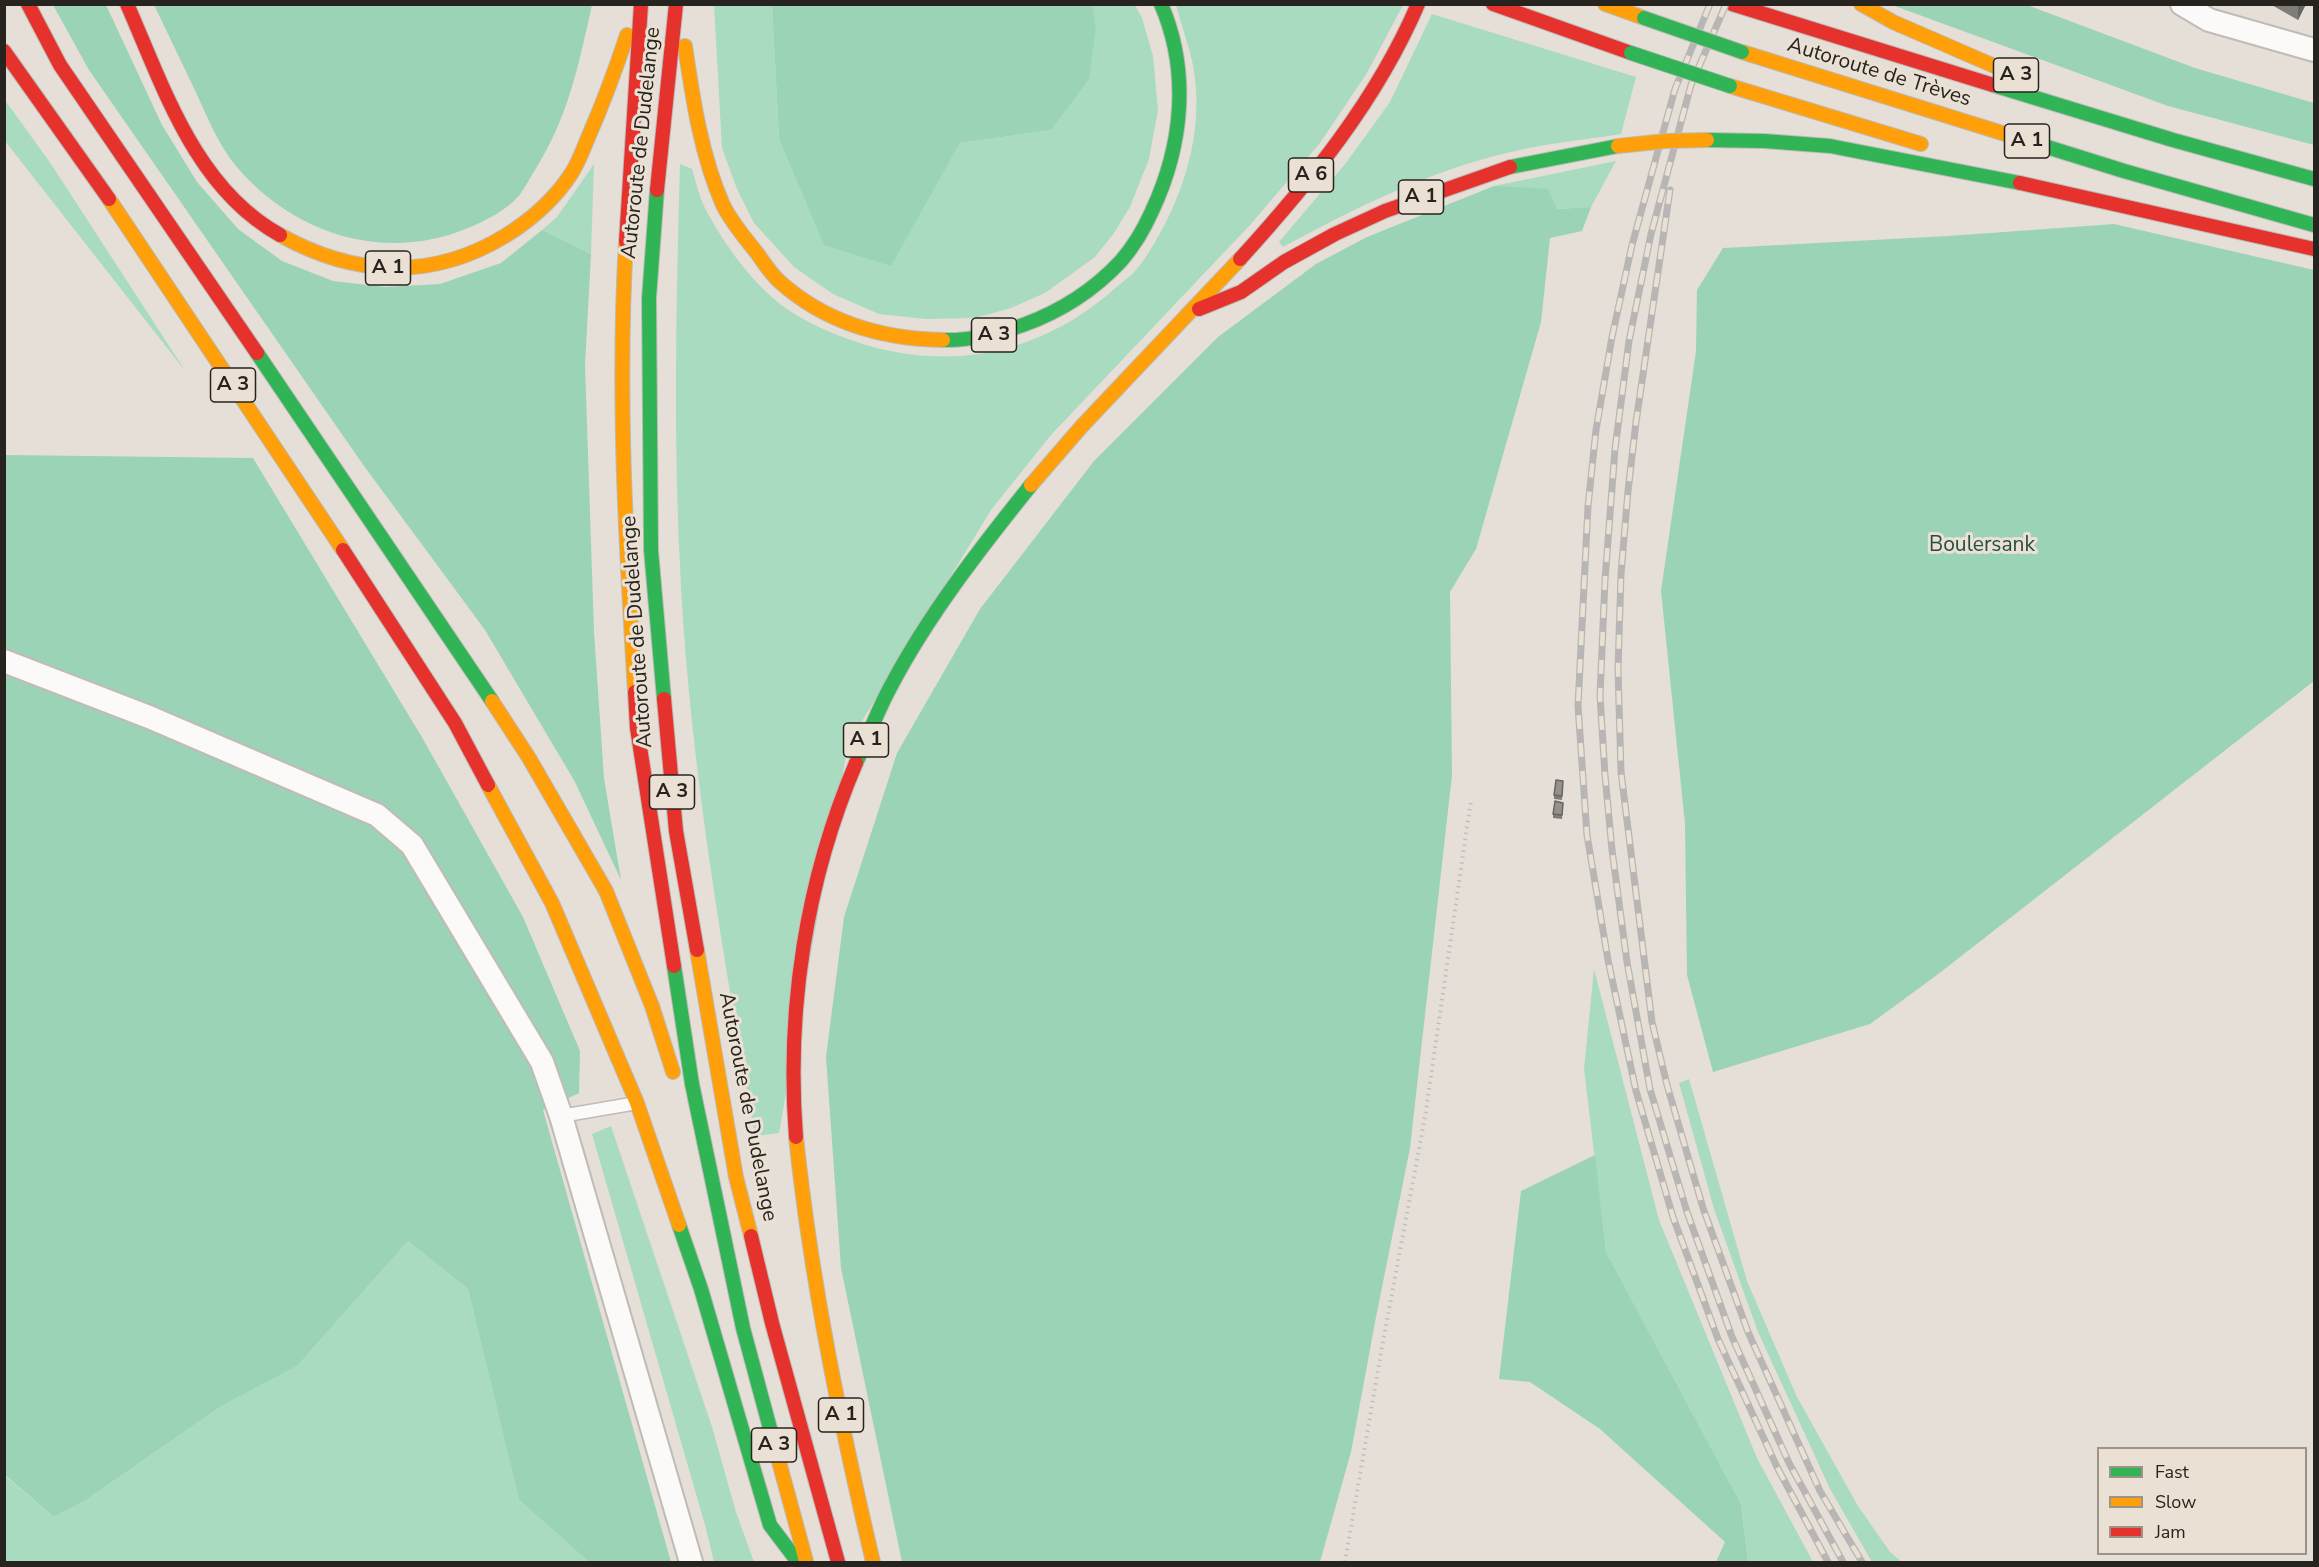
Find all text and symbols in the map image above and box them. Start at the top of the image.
street label: Autoroute de Dudelange [617,26,667,260]
street label: Autoroute de Trèves [1784,33,1974,113]
road number: A 3 [1994,58,2038,92]
road number: A 1 [2004,124,2050,158]
road number: A 6 [1288,158,1334,192]
road number: A 1 [1398,180,1444,214]
road number: A 1 [366,251,410,285]
road number: A 3 [972,318,1016,352]
road number: A 3 [210,368,256,402]
street label: Autoroute de Dudelange [617,515,659,749]
park label: Boulersank [1929,533,2035,559]
road number: A 1 [844,723,888,757]
road number: A 3 [650,775,694,809]
street label: Autoroute de Dudelange [712,990,782,1224]
road number: A 1 [818,1398,864,1432]
road number: A 3 [752,1428,796,1462]
legend [2097,1447,2307,1555]
text: Fast [2155,1460,2189,1484]
text: Slow [2155,1490,2196,1514]
text: Jam [2155,1520,2186,1544]

